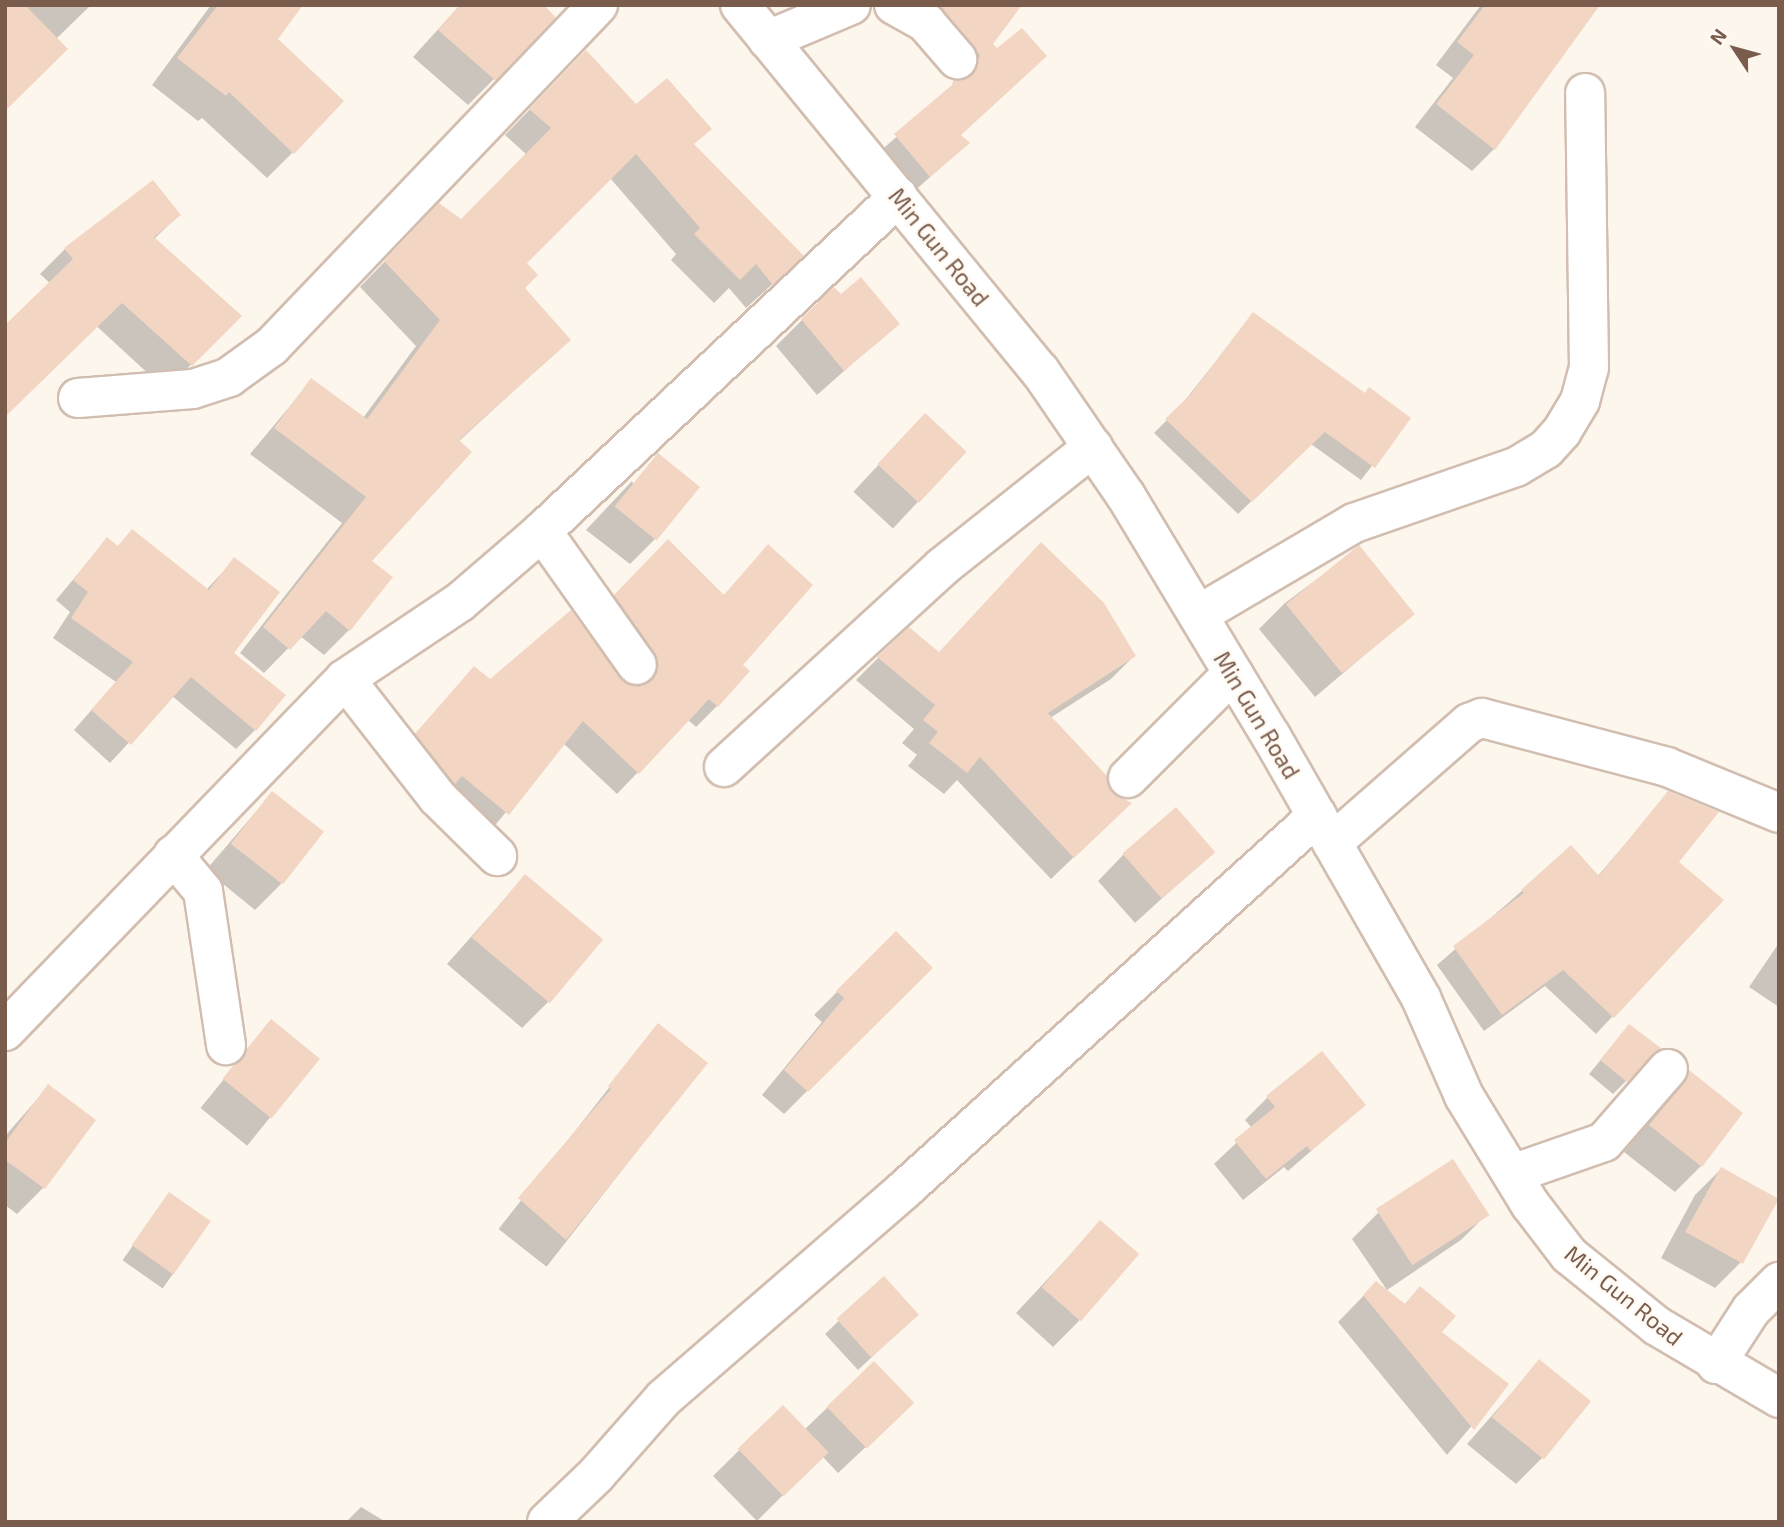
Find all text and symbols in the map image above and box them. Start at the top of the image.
north arrow [1700,14,1770,84]
text: N [1704,24,1731,49]
street label: Min Gun Road [883,183,995,311]
street label: Min Gun Road [1208,646,1306,784]
street label: Min Gun Road [1560,1239,1688,1351]

